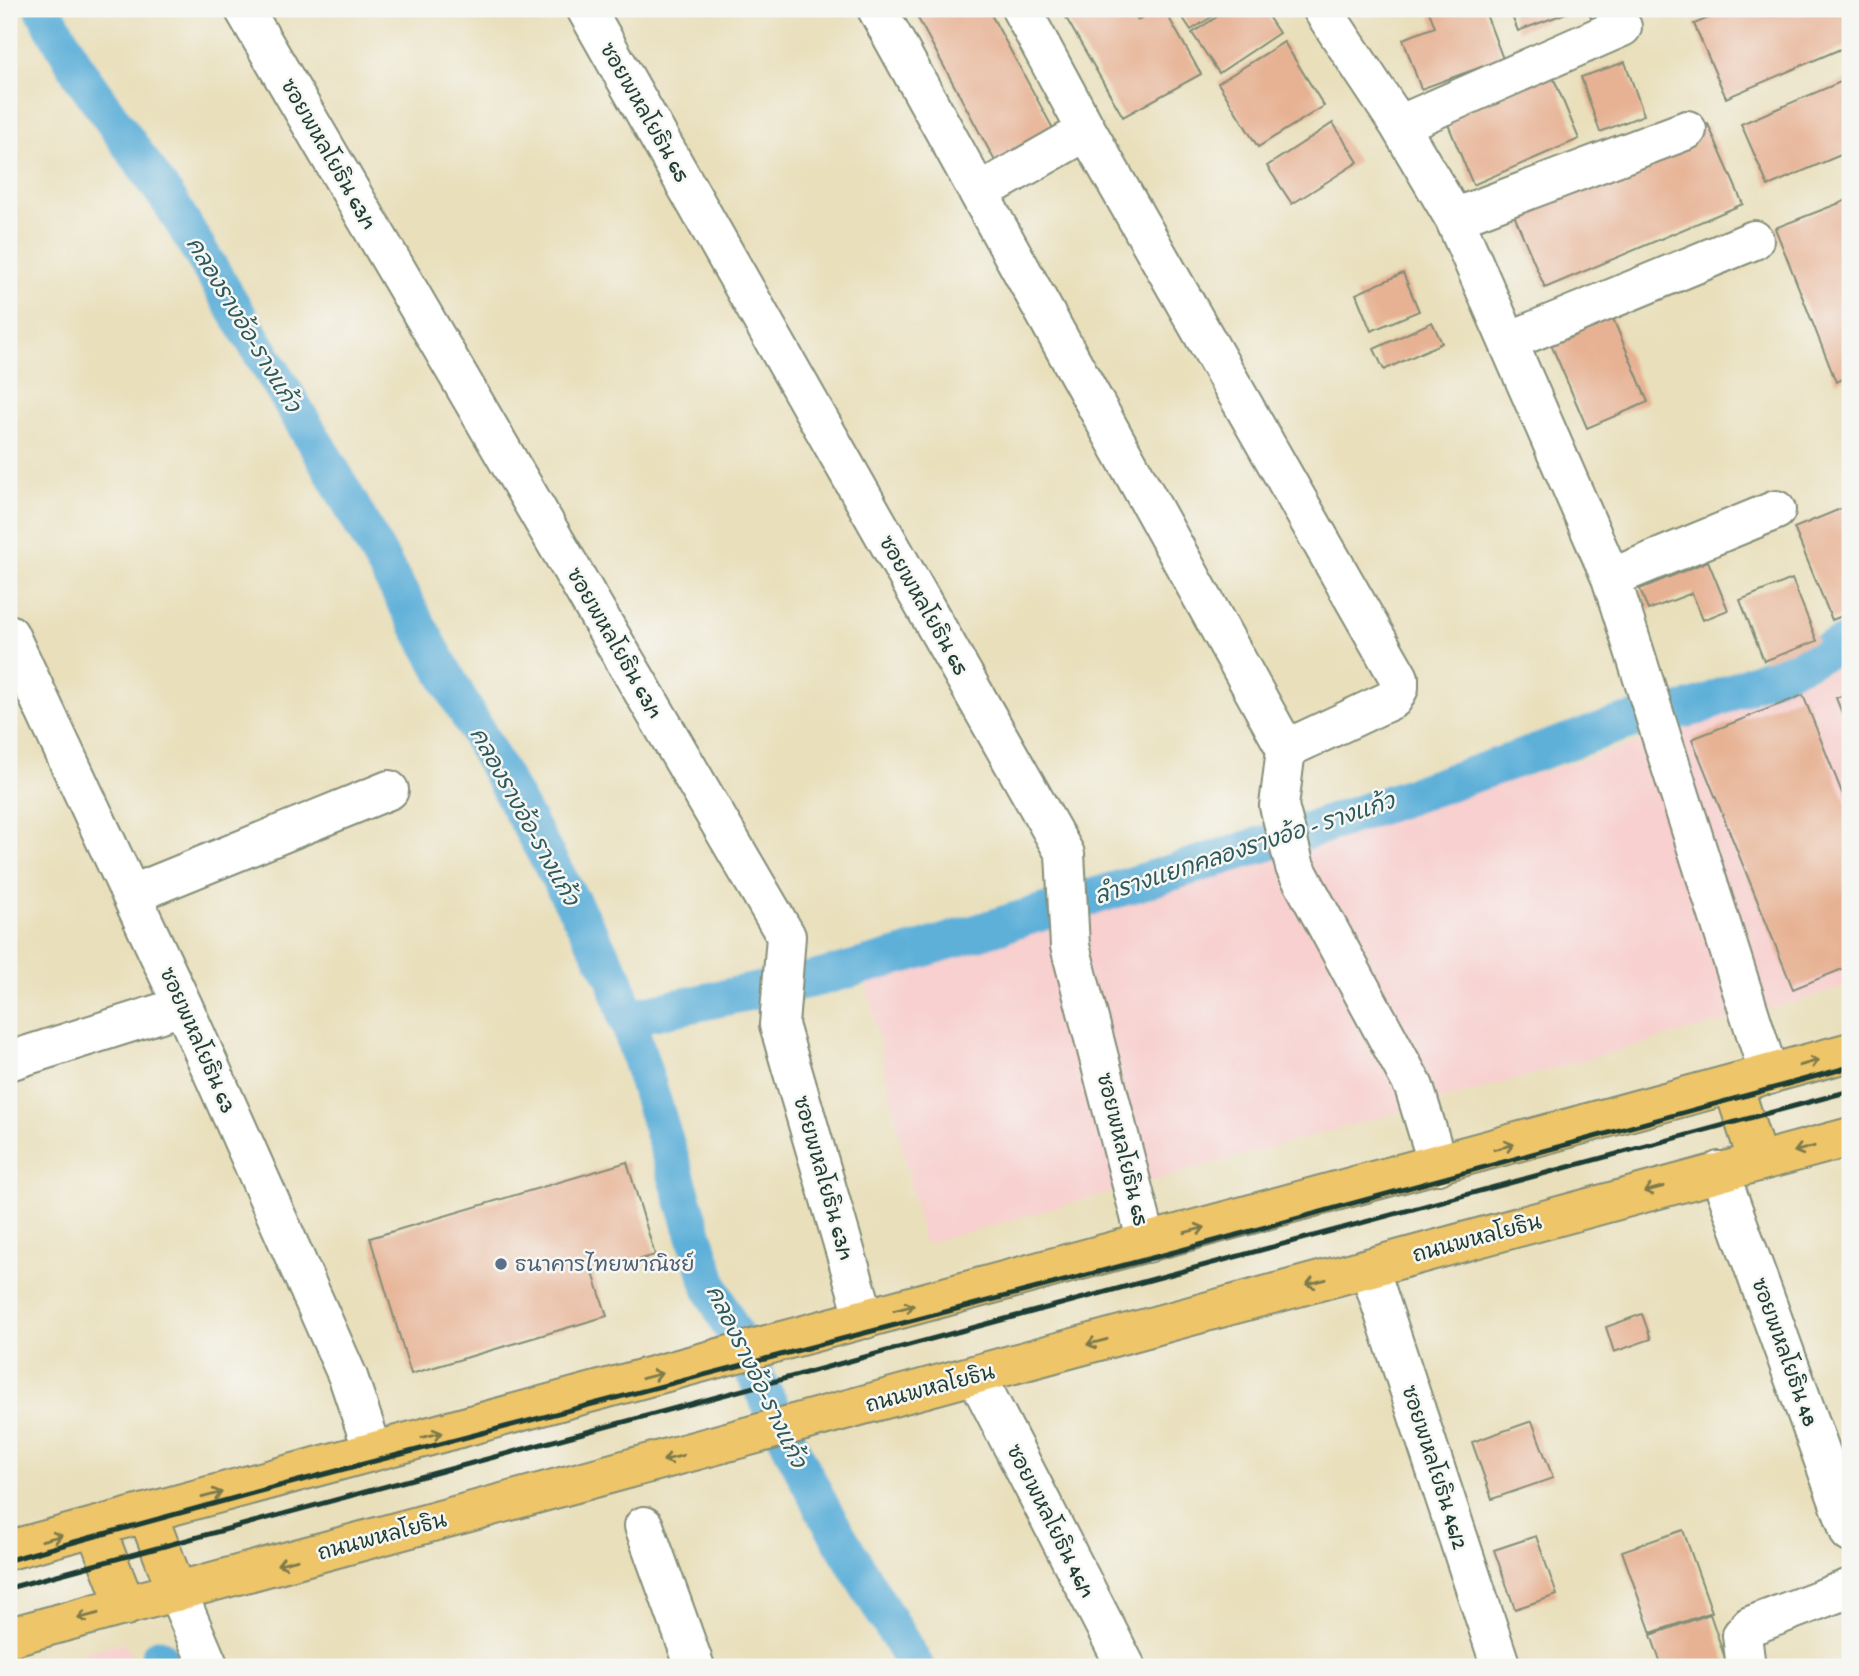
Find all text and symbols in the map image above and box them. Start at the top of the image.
street label: ซอยพหลโยธิน 65 [592,38,695,188]
street label: ซอยพหลโยธิน 63/1 [273,74,383,236]
water label: คลองรางอ้อ-รางแก้ว [178,231,308,420]
street label: ซอยพหลโยธิน 65 [871,531,974,681]
street label: ซอยพหลโยธิน 63/1 [559,563,669,725]
water label: คลองรางอ้อ-รางแก้ว [462,722,586,913]
water label: ลำรางแยกคลองรางอ้อ - รางแก้ว [1090,786,1400,913]
street label: ซอยพหลโยธิน 63 [152,963,242,1118]
one-way arrow [1798,1056,1820,1069]
street label: ซอยพหลโยธิน 65 [1089,1070,1155,1229]
street label: ซอยพหลโยธิน 63/1 [785,1093,860,1264]
one-way arrow [1492,1140,1514,1153]
one-way arrow [1793,1144,1815,1157]
one-way arrow [1643,1184,1665,1197]
street label: ถนนพหลโยธิน [1410,1208,1545,1271]
one-way arrow [1183,1223,1206,1236]
place label: ธนาคารไทยพาณิชย์ [515,1251,695,1280]
marker: ธนาคารไทยพาณิชย์ [493,1256,509,1272]
street label: ซอยพหลโยธิน 48 [1743,1274,1824,1431]
one-way arrow [1305,1276,1328,1289]
water label: คลองรางอ้อ-รางแก้ว [698,1280,814,1475]
one-way arrow [892,1301,915,1314]
one-way arrow [1086,1336,1108,1349]
street label: ถนนพหลโยธิน [863,1358,998,1421]
one-way arrow [640,1369,663,1382]
street label: ซอยพหลโยธิน 46/2 [1393,1382,1474,1553]
one-way arrow [421,1428,443,1441]
street label: ซอยพหลโยธิน 46/1 [998,1440,1101,1604]
one-way arrow [662,1452,684,1465]
one-way arrow [201,1487,223,1500]
street label: ถนนพหลโยธิน [315,1506,450,1569]
one-way arrow [41,1531,63,1544]
one-way arrow [276,1556,299,1569]
one-way arrow [77,1611,99,1624]

